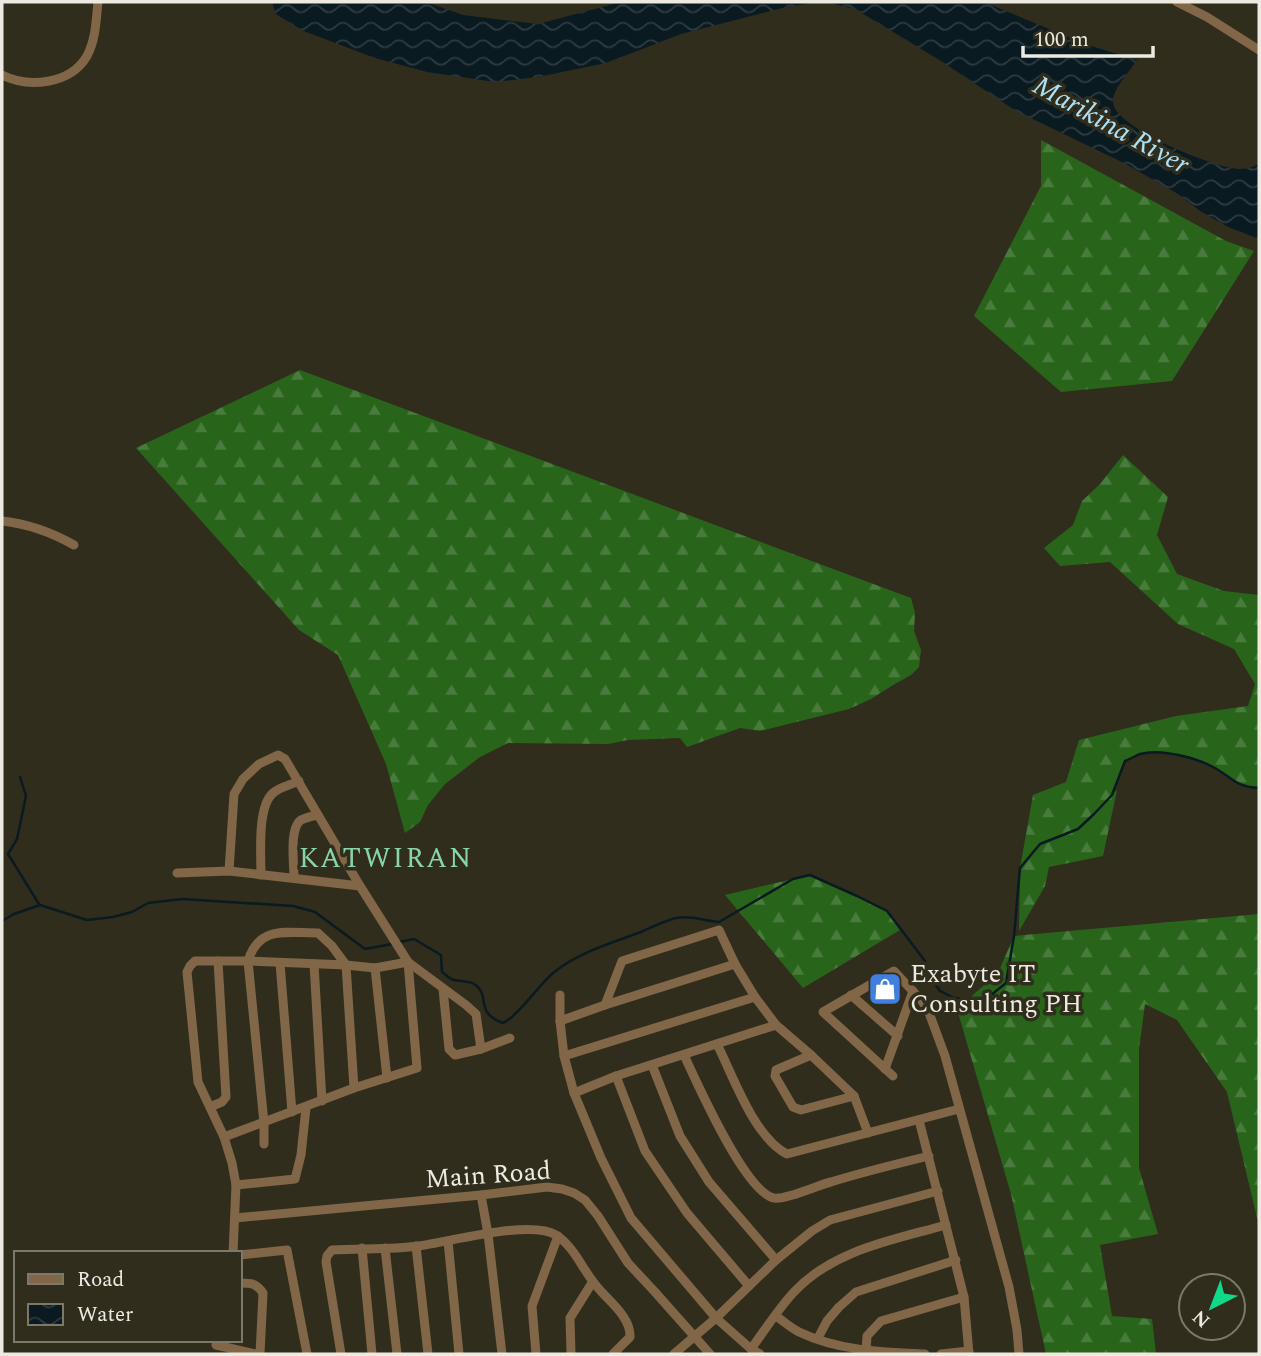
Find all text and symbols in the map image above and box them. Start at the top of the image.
scale bar [1023,14,1152,58]
text: 100 m [1034,24,1089,56]
water label: Marikina River [1025,64,1198,186]
district label: KATWIRAN [299,837,473,880]
place label: Exabyte IT Consulting PH [910,954,1082,1024]
shop icon: Exabyte IT Consulting PH [866,970,904,1008]
street label: Main Road [424,1151,552,1199]
legend [14,1251,242,1342]
text: Road [77,1264,124,1296]
north arrow [1177,1272,1247,1342]
text: Water [77,1299,133,1331]
text: N [1186,1303,1217,1334]

